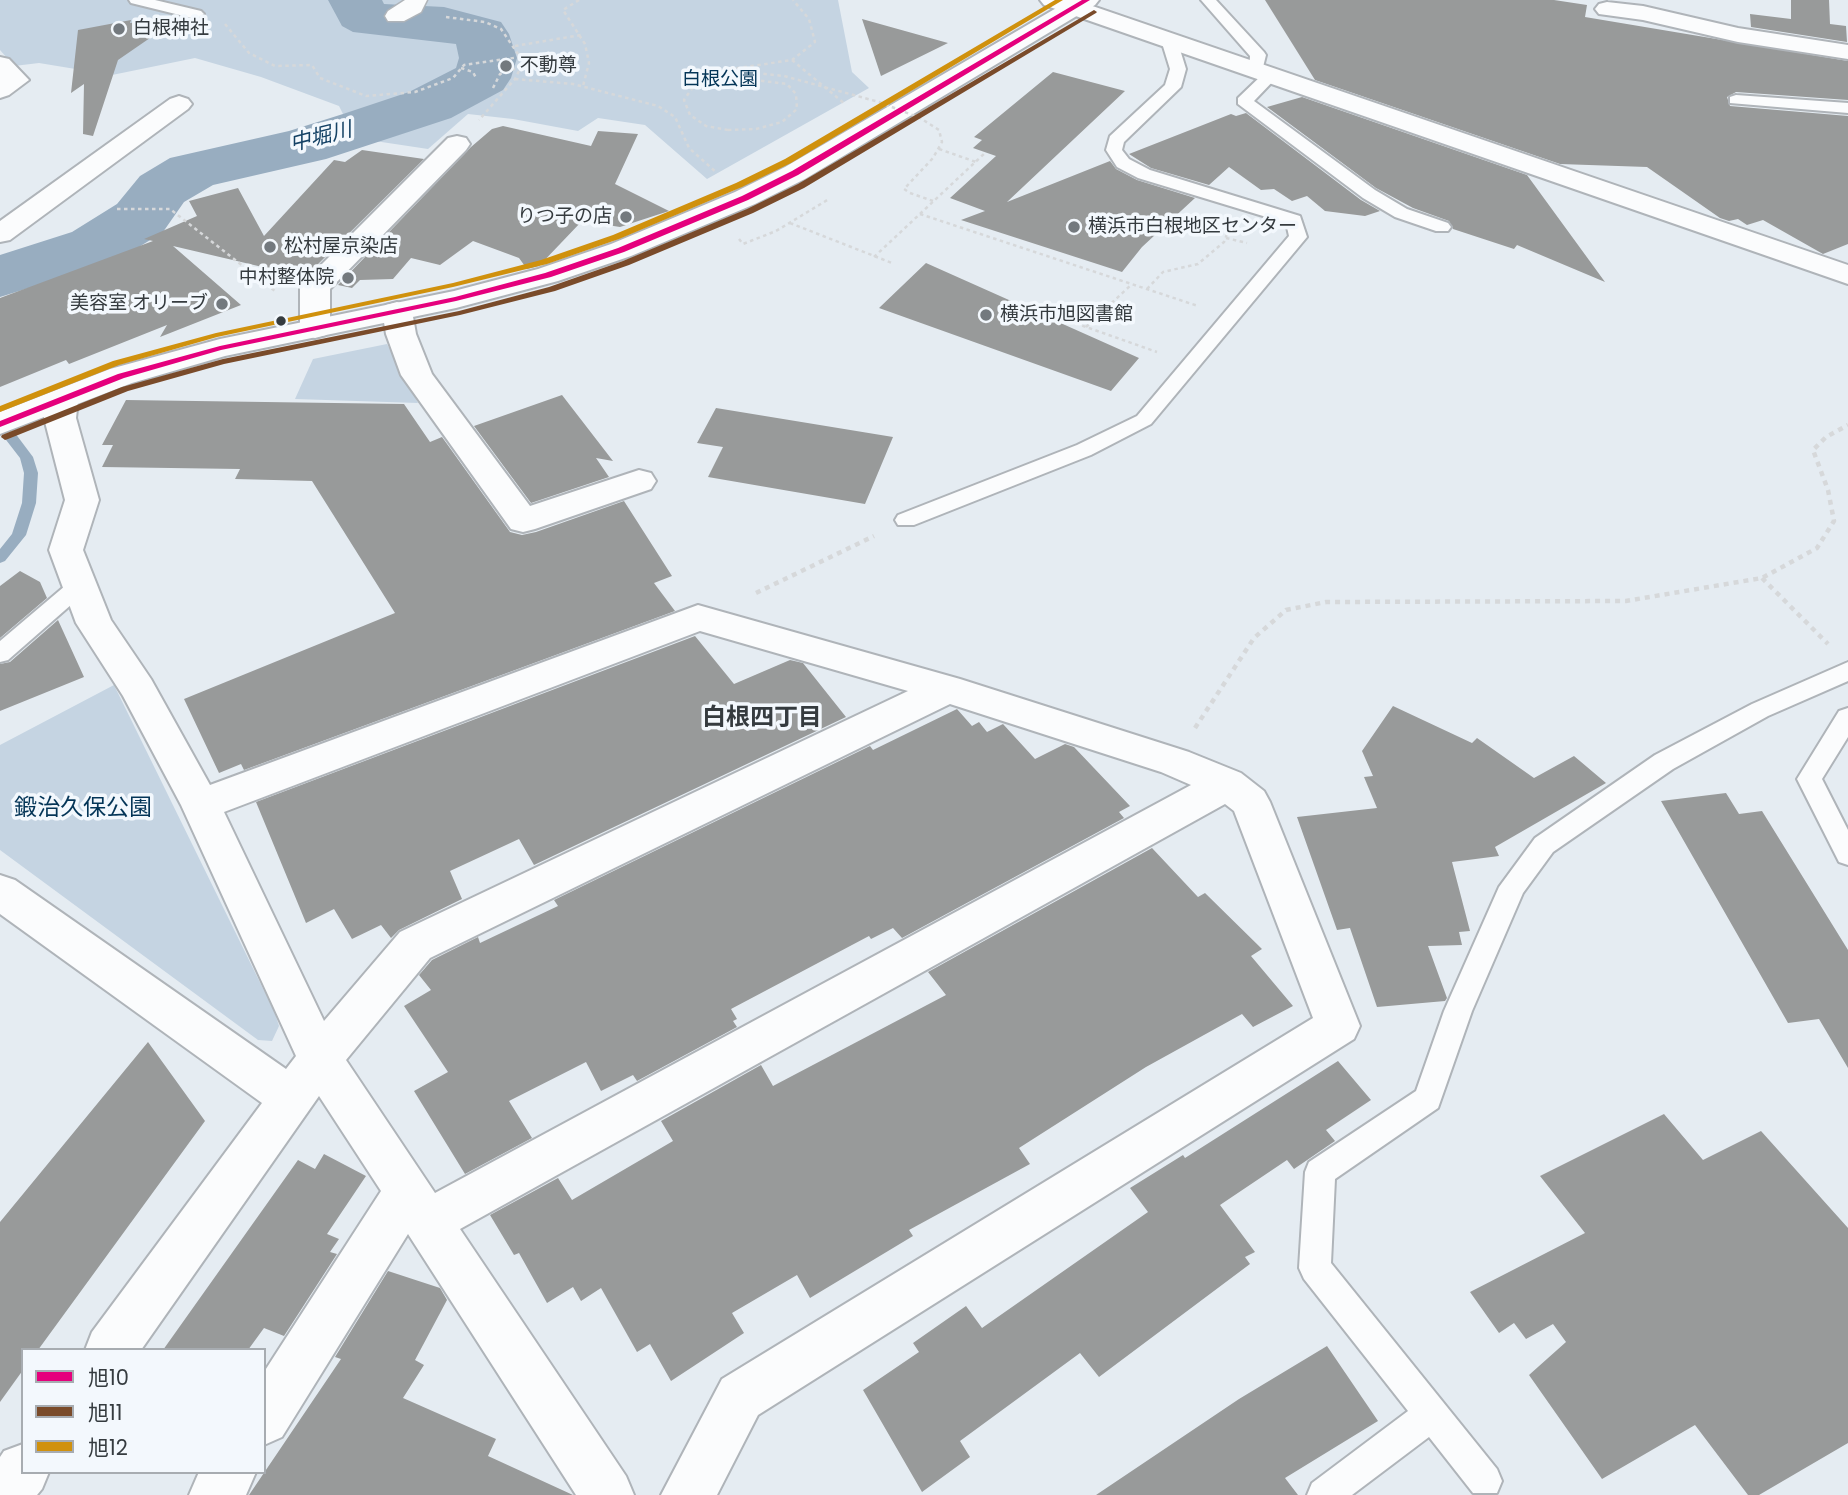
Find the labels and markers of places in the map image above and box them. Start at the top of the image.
place label: 白根神社 [133,18,209,40]
marker: 白根神社 [111,21,127,37]
place label: 不動尊 [520,55,577,77]
marker: 不動尊 [498,58,514,74]
place label: りつ子の店 [517,206,612,228]
marker: りつ子の店 [618,209,634,225]
place label: 横浜市白根地区センター [1088,216,1297,238]
marker: 横浜市白根地区センター [1066,219,1082,235]
place label: 松村屋京染店 [284,236,398,258]
marker: 松村屋京染店 [262,239,278,255]
place label: 中村整体院 [239,267,334,289]
marker: 中村整体院 [340,270,356,286]
place label: 美容室 オリーブ [70,293,208,315]
marker: 美容室 オリーブ [214,296,230,312]
place label: 横浜市旭図書館 [1000,304,1133,326]
marker: 横浜市旭図書館 [978,307,994,323]
unlabelled marker [274,314,288,328]

